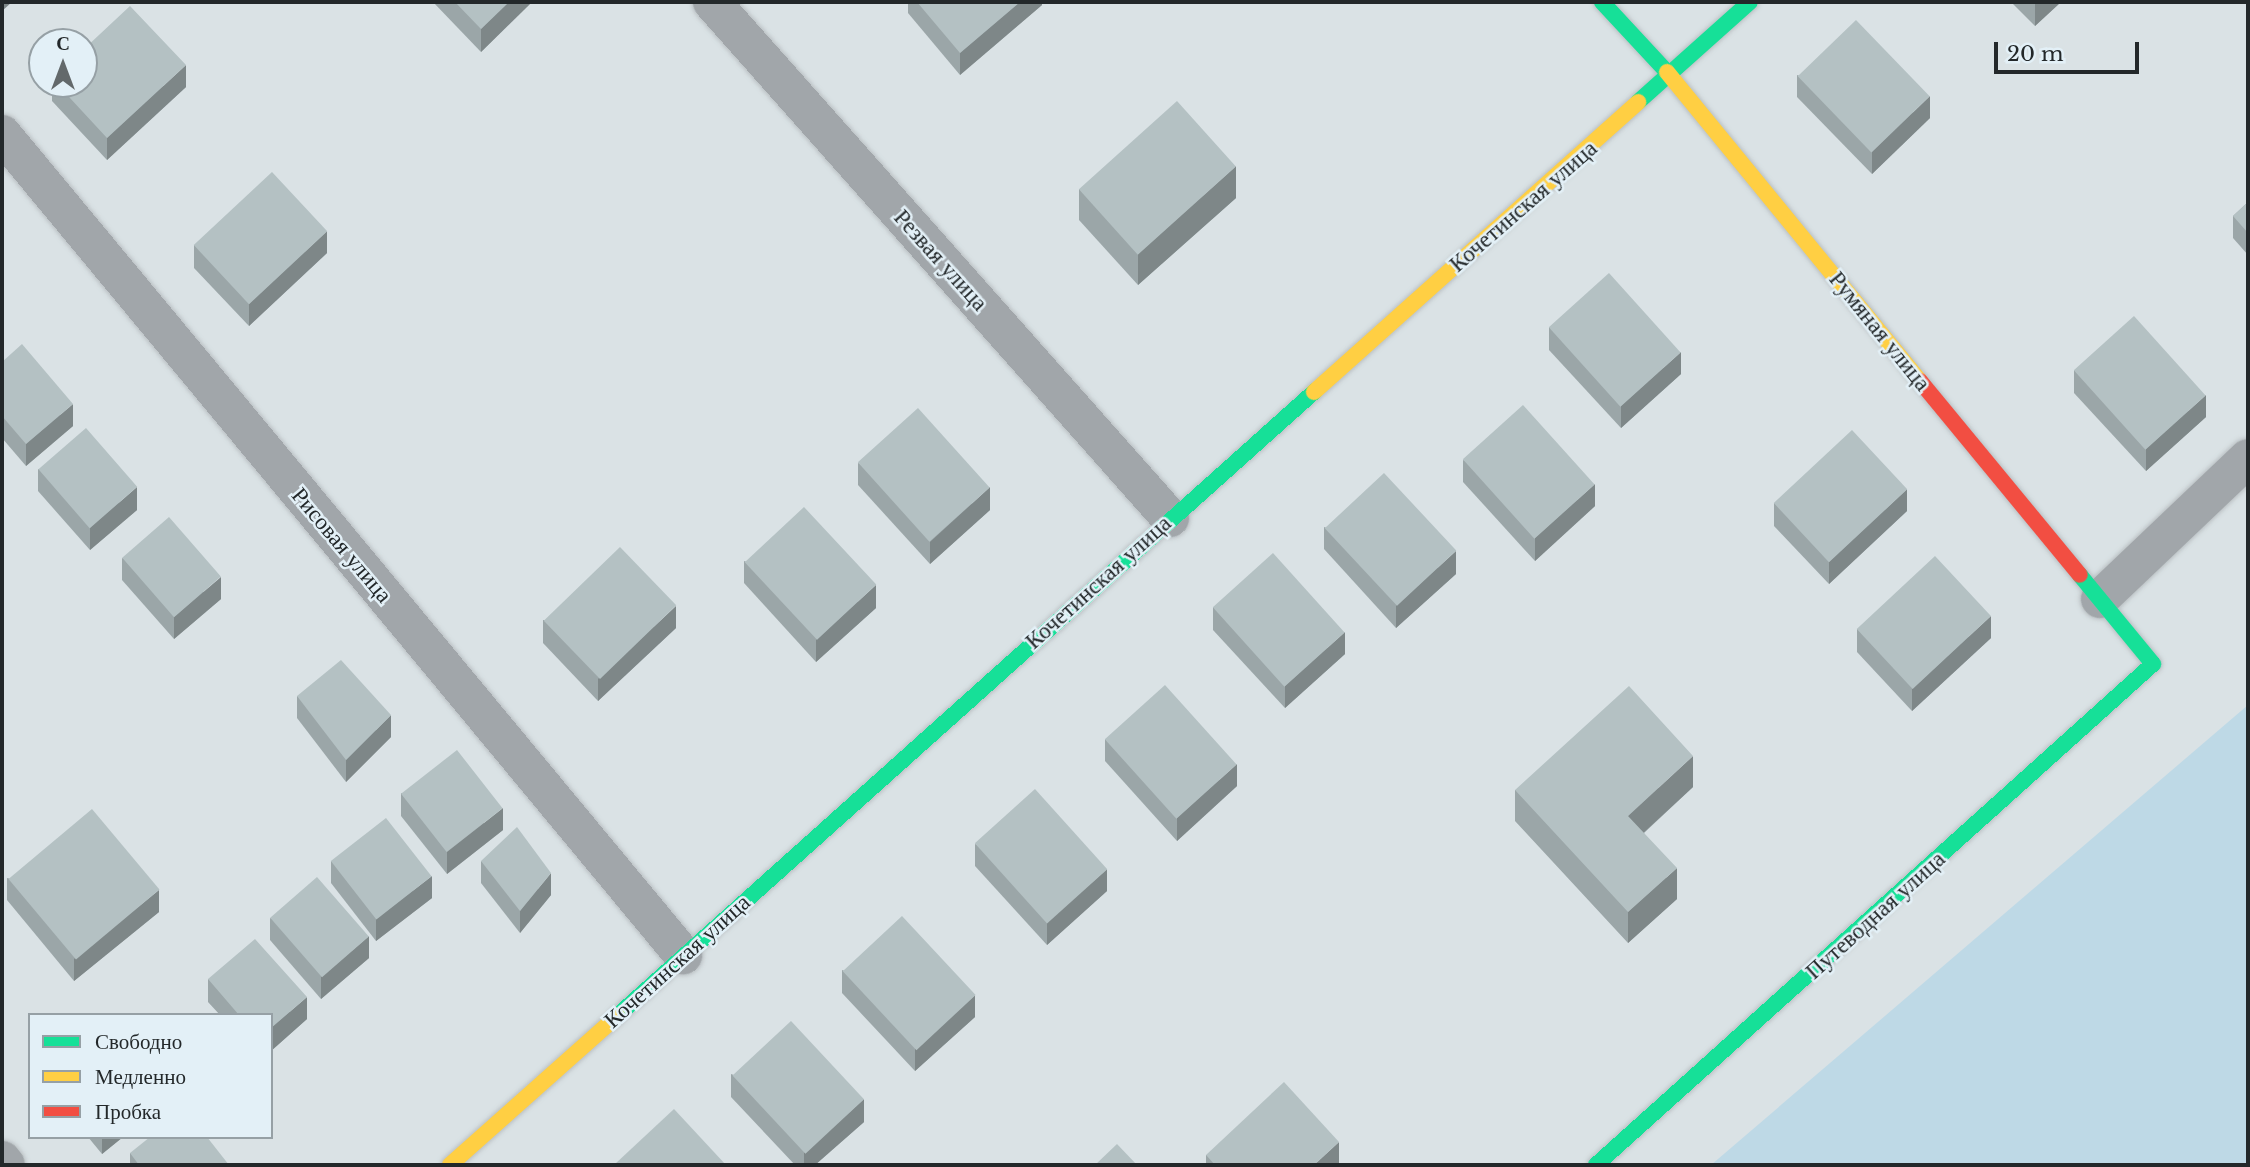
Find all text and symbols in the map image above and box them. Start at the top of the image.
north arrow [28,28,98,98]
scale bar [1998,28,2143,72]
text: С [56,32,70,55]
text: 20 m [2007,41,2064,67]
street label: Кочетинская улица [1443,134,1603,278]
street label: Резвая улица [888,204,994,316]
street label: Румяная улица [1823,266,1937,396]
street label: Рисовая улица [286,482,398,608]
street label: Кочетинская улица [1019,509,1177,655]
street label: Путеводная улица [1800,845,1950,985]
street label: Кочетинская улица [598,888,756,1034]
legend [28,1013,273,1139]
text: Свободно [95,1029,182,1055]
text: Медленно [95,1064,186,1090]
text: Пробка [95,1099,161,1125]

